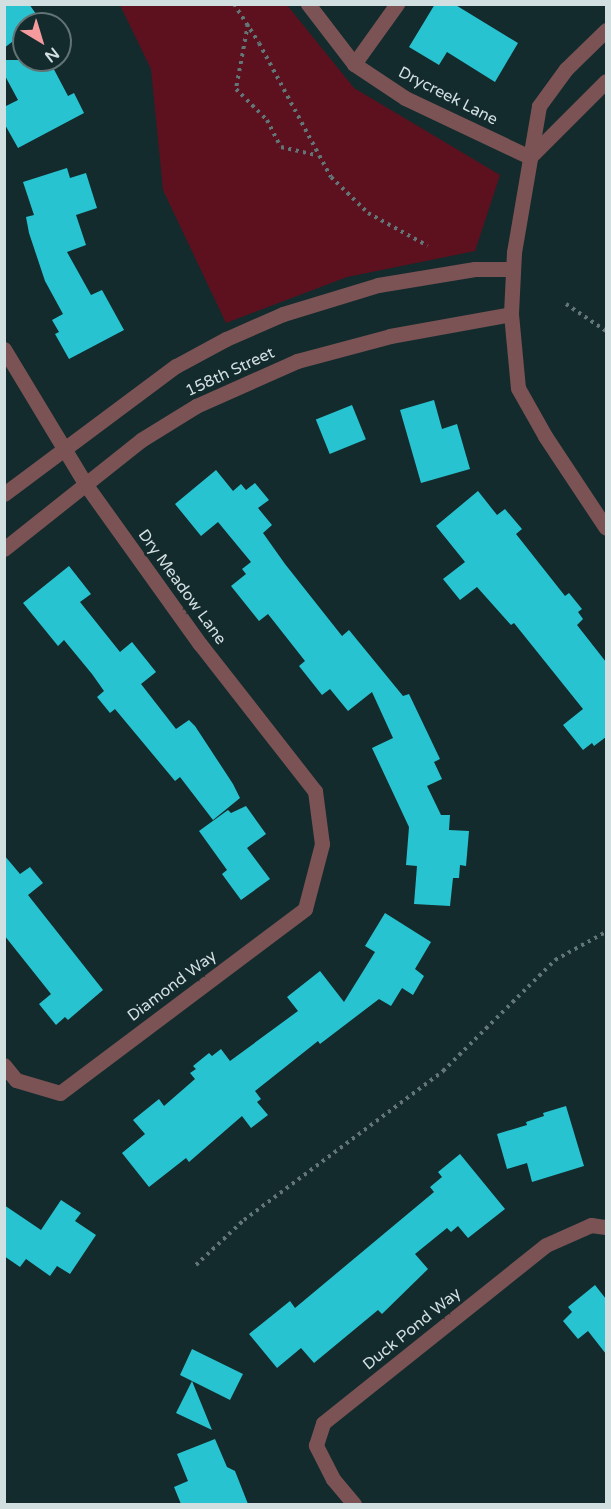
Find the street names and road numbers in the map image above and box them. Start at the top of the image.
street label: Drycreek Lane [395,63,501,129]
street label: 158th Street [182,343,278,401]
street label: Dry Meadow Lane [134,526,230,648]
street label: Diamond Way [124,946,220,1026]
street label: Duck Pond Way [359,1284,465,1374]

